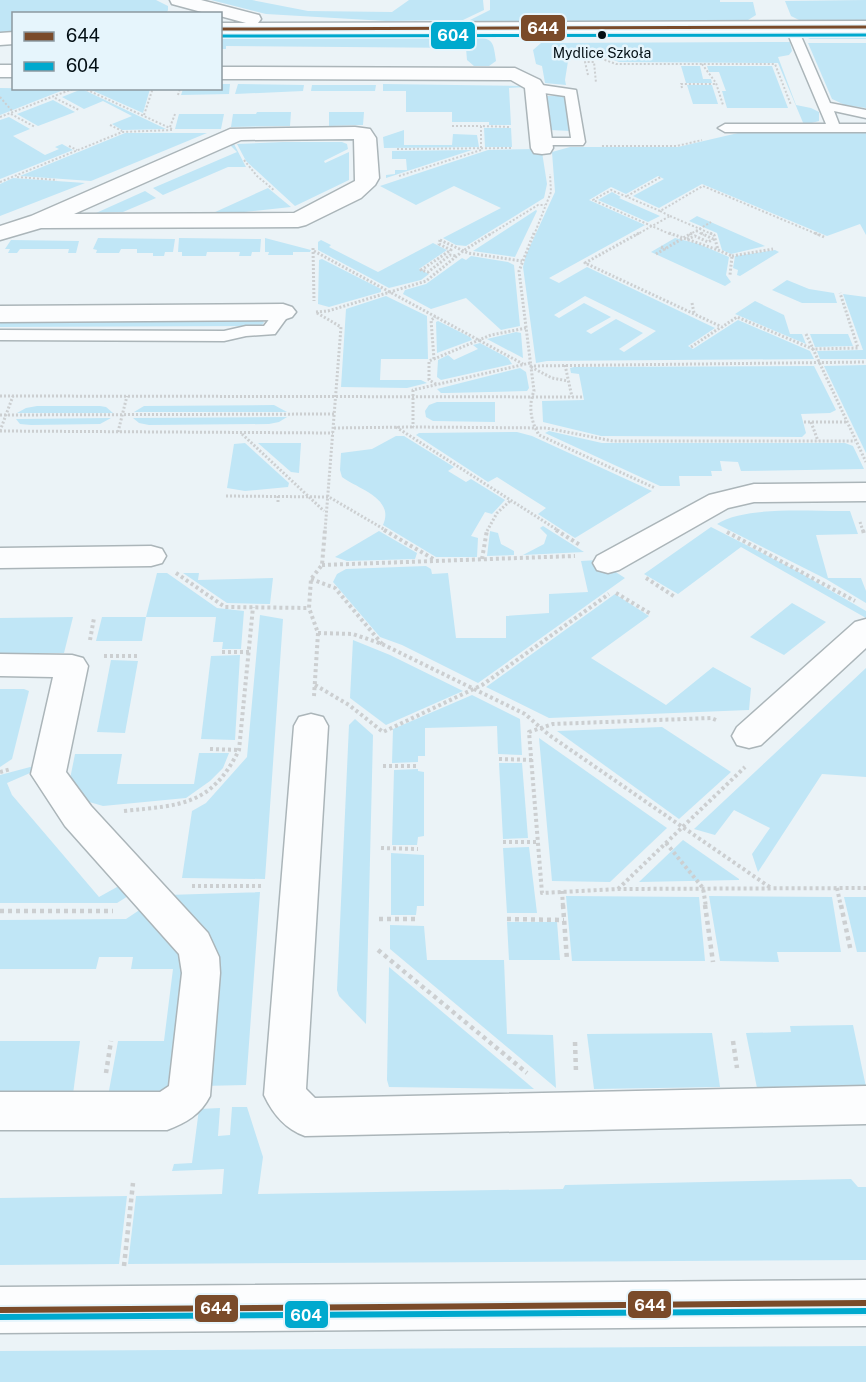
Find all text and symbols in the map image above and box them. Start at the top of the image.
legend [12,12,222,90]
line badge: 644 [520,14,566,42]
text: 644 [527,19,559,38]
line badge: 604 [430,21,476,50]
text: 644 [66,25,100,46]
text: 604 [437,26,469,45]
marker: Mydlice Szkoła [596,29,608,41]
place label: Mydlice Szkoła [553,45,651,61]
text: 604 [66,55,99,76]
line badge: 644 [627,1290,672,1319]
line badge: 644 [194,1294,239,1323]
text: 644 [634,1296,666,1315]
text: 644 [200,1299,232,1318]
line badge: 604 [284,1300,329,1329]
text: 604 [290,1306,322,1325]

